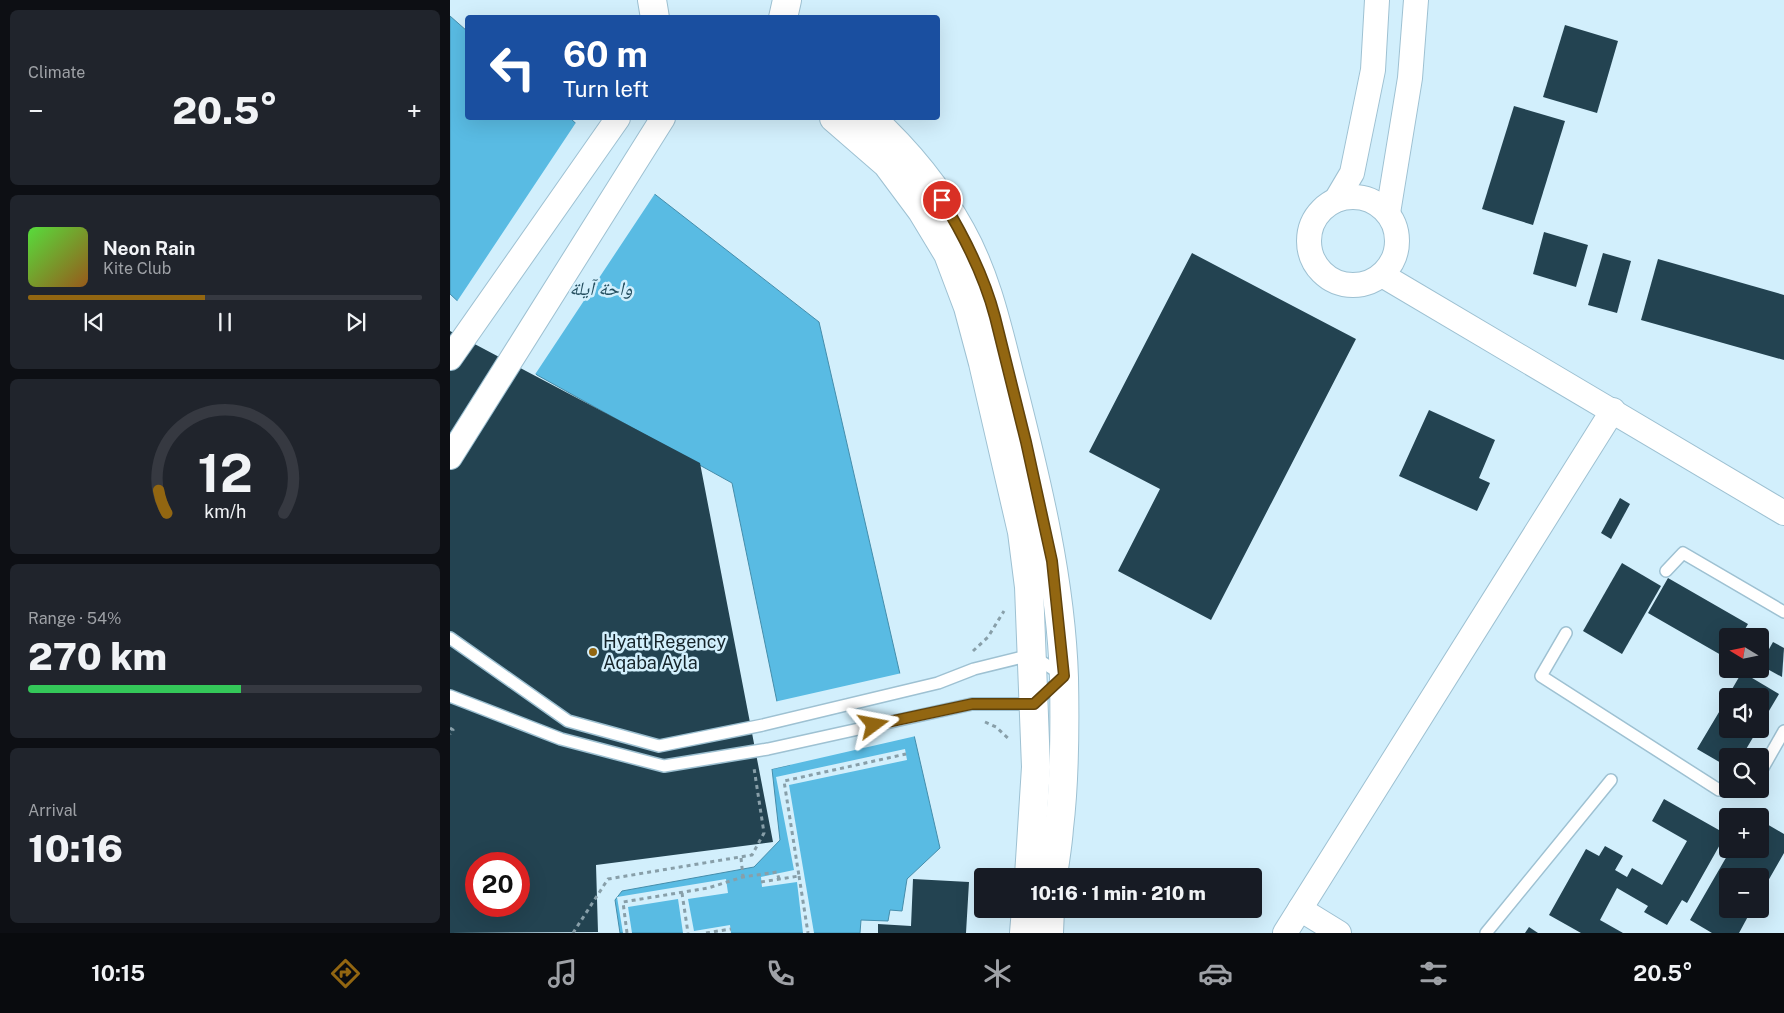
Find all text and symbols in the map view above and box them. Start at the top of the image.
text: 60 m [563,34,648,75]
icon: left [480,35,545,100]
text: Climate [28,63,85,82]
text: Turn left [563,76,649,102]
text: 20.5° [172,88,278,133]
text: − [28,94,44,127]
text: + [406,94,422,127]
pin [921,179,963,221]
icon: arrive [928,186,956,214]
text: Neon Rain [103,237,195,259]
text: Kite Club [103,259,171,278]
water label: واحة آيلة [570,277,633,299]
icon: previous [80,308,108,336]
icon: pause [211,308,239,336]
icon: next [342,308,370,336]
text: 12 [197,443,253,504]
text: km/h [204,501,246,522]
text: Range · 54% [28,609,122,628]
north arrow [1719,628,1769,678]
map controls [1719,628,1769,918]
place label: Hyatt Regency Aqaba Ayla [603,631,726,673]
text: 270 km [28,634,167,679]
marker: Hyatt Regency Aqaba Ayla [587,646,599,658]
button: sound [1719,688,1769,738]
position arrow [847,698,899,750]
button: search [1719,748,1769,798]
text: Arrival [28,801,77,820]
button: + [1719,808,1769,858]
text: 10:16 [28,826,123,871]
speed limit sign: 20 [465,852,530,917]
button: − [1719,868,1769,918]
text: 10:16 · 1 min · 210 m [1030,882,1206,904]
icon: directions [328,956,363,991]
icon: music [545,956,580,991]
icon: phone [763,956,798,991]
icon: climate [980,956,1015,991]
icon: car [1198,956,1233,991]
icon: filters [1416,956,1451,991]
text: 10:15 [91,960,145,986]
text: 20.5° [1633,960,1693,986]

